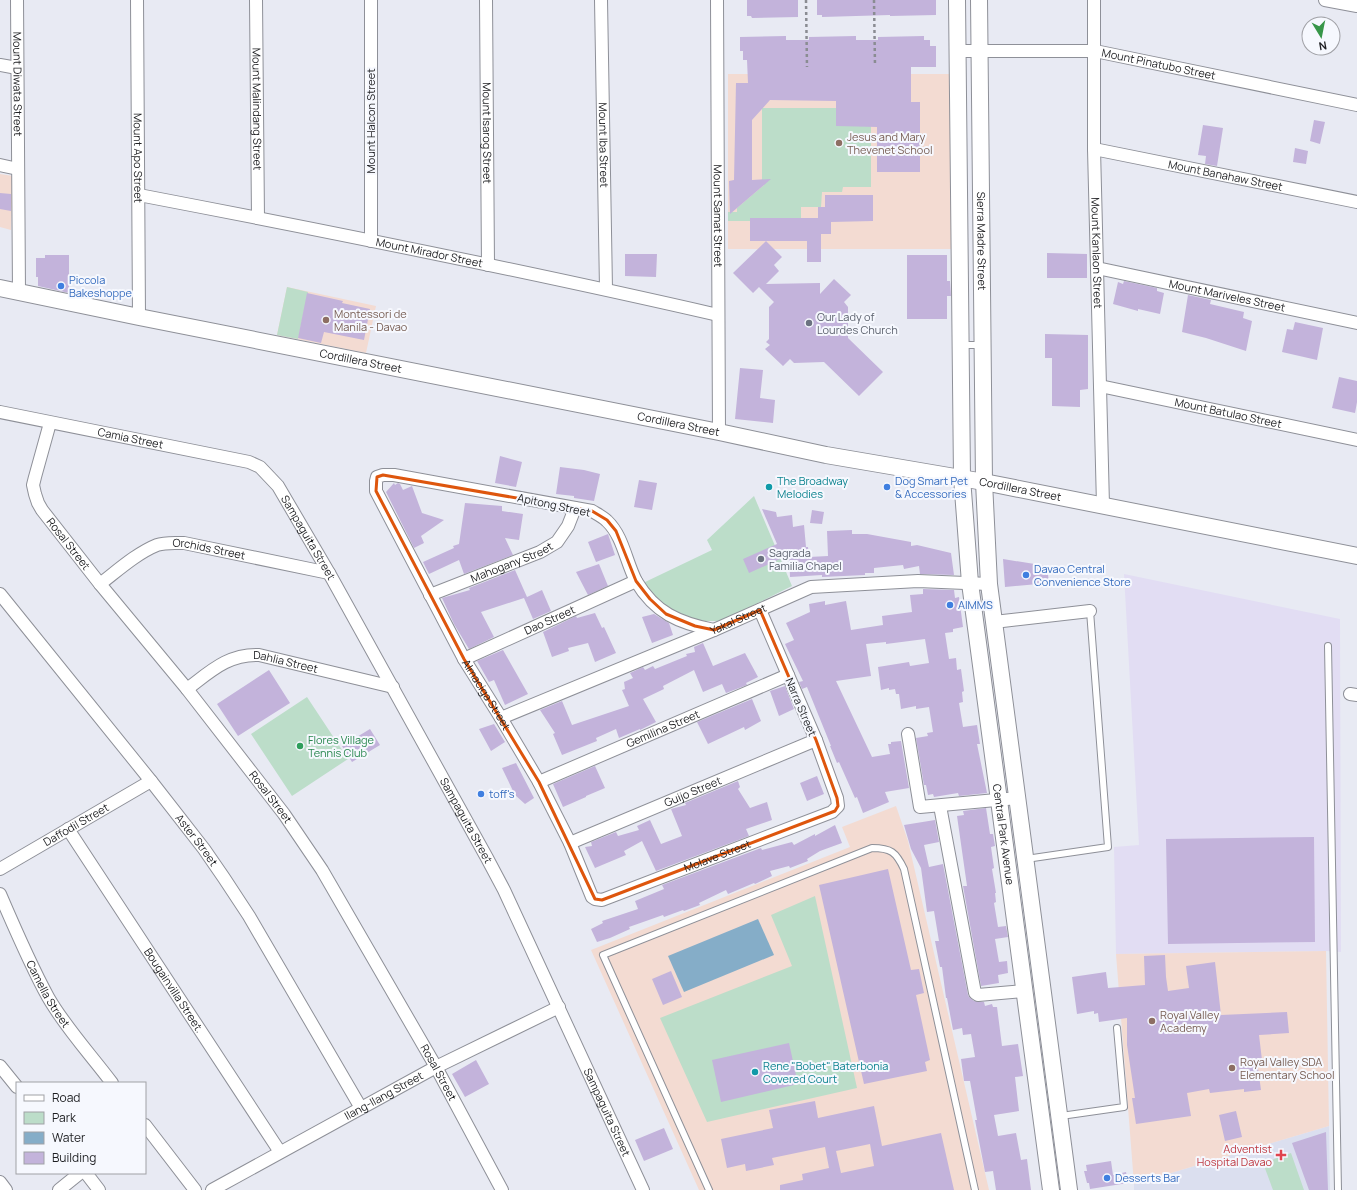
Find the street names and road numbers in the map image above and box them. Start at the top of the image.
street label: Mount Diwata Street [10,32,26,136]
street label: Mount Pinatubo Street [1100,45,1217,83]
street label: Mount Malindang Street [249,48,266,170]
street label: Mount Halcon Street [363,68,378,174]
street label: Mount Isarog Street [480,82,495,184]
street label: Mount Iba Street [596,102,612,188]
street label: Mount Apo Street [131,113,146,203]
street label: Mount Banahaw Street [1167,156,1284,194]
street label: Mount Samat Street [711,165,726,267]
street label: Sierra Madre Street [974,192,990,290]
street label: Mount Kanlaon Street [1088,197,1106,309]
street label: Mount Mirador Street [375,234,484,270]
street label: Mount Mariveles Street [1168,275,1287,315]
street label: Cordillera Street [318,345,403,376]
street label: Mount Batulao Street [1173,394,1283,431]
street label: Cordillera Street [636,408,721,439]
street label: Camia Street [96,424,165,452]
street label: Cordillera Street [978,473,1063,504]
street label: Apitong Street [516,489,592,520]
street label: Sampaguita Street [278,492,339,582]
street label: Rosal Street [44,514,94,573]
street label: Orchids Street [172,535,247,563]
street label: Mahogany Street [468,538,555,585]
street label: Yakal Street [708,600,769,638]
street label: Dao Street [521,602,577,638]
street label: Dahlia Street [253,647,320,676]
street label: Almaciga Street [459,656,514,732]
street label: Narra Street [782,675,820,738]
street label: Gemilina Street [624,706,702,751]
street label: Rosal Street [246,767,296,826]
street label: Guijo Street [662,773,723,810]
street label: Sampaguita Street [437,775,496,866]
street label: Central Park Avenue [990,783,1018,886]
street label: Daffodil Street [40,799,111,849]
street label: Aster Street [172,811,222,869]
street label: Molave Street [682,836,753,875]
street label: Bougainvilla Street. [141,945,208,1035]
street label: Camella Street [23,957,74,1030]
street label: Rosal Street [417,1041,461,1103]
street label: Sampaguita Street [580,1065,634,1158]
street label: Ilang-Ilang Street [341,1068,426,1123]

